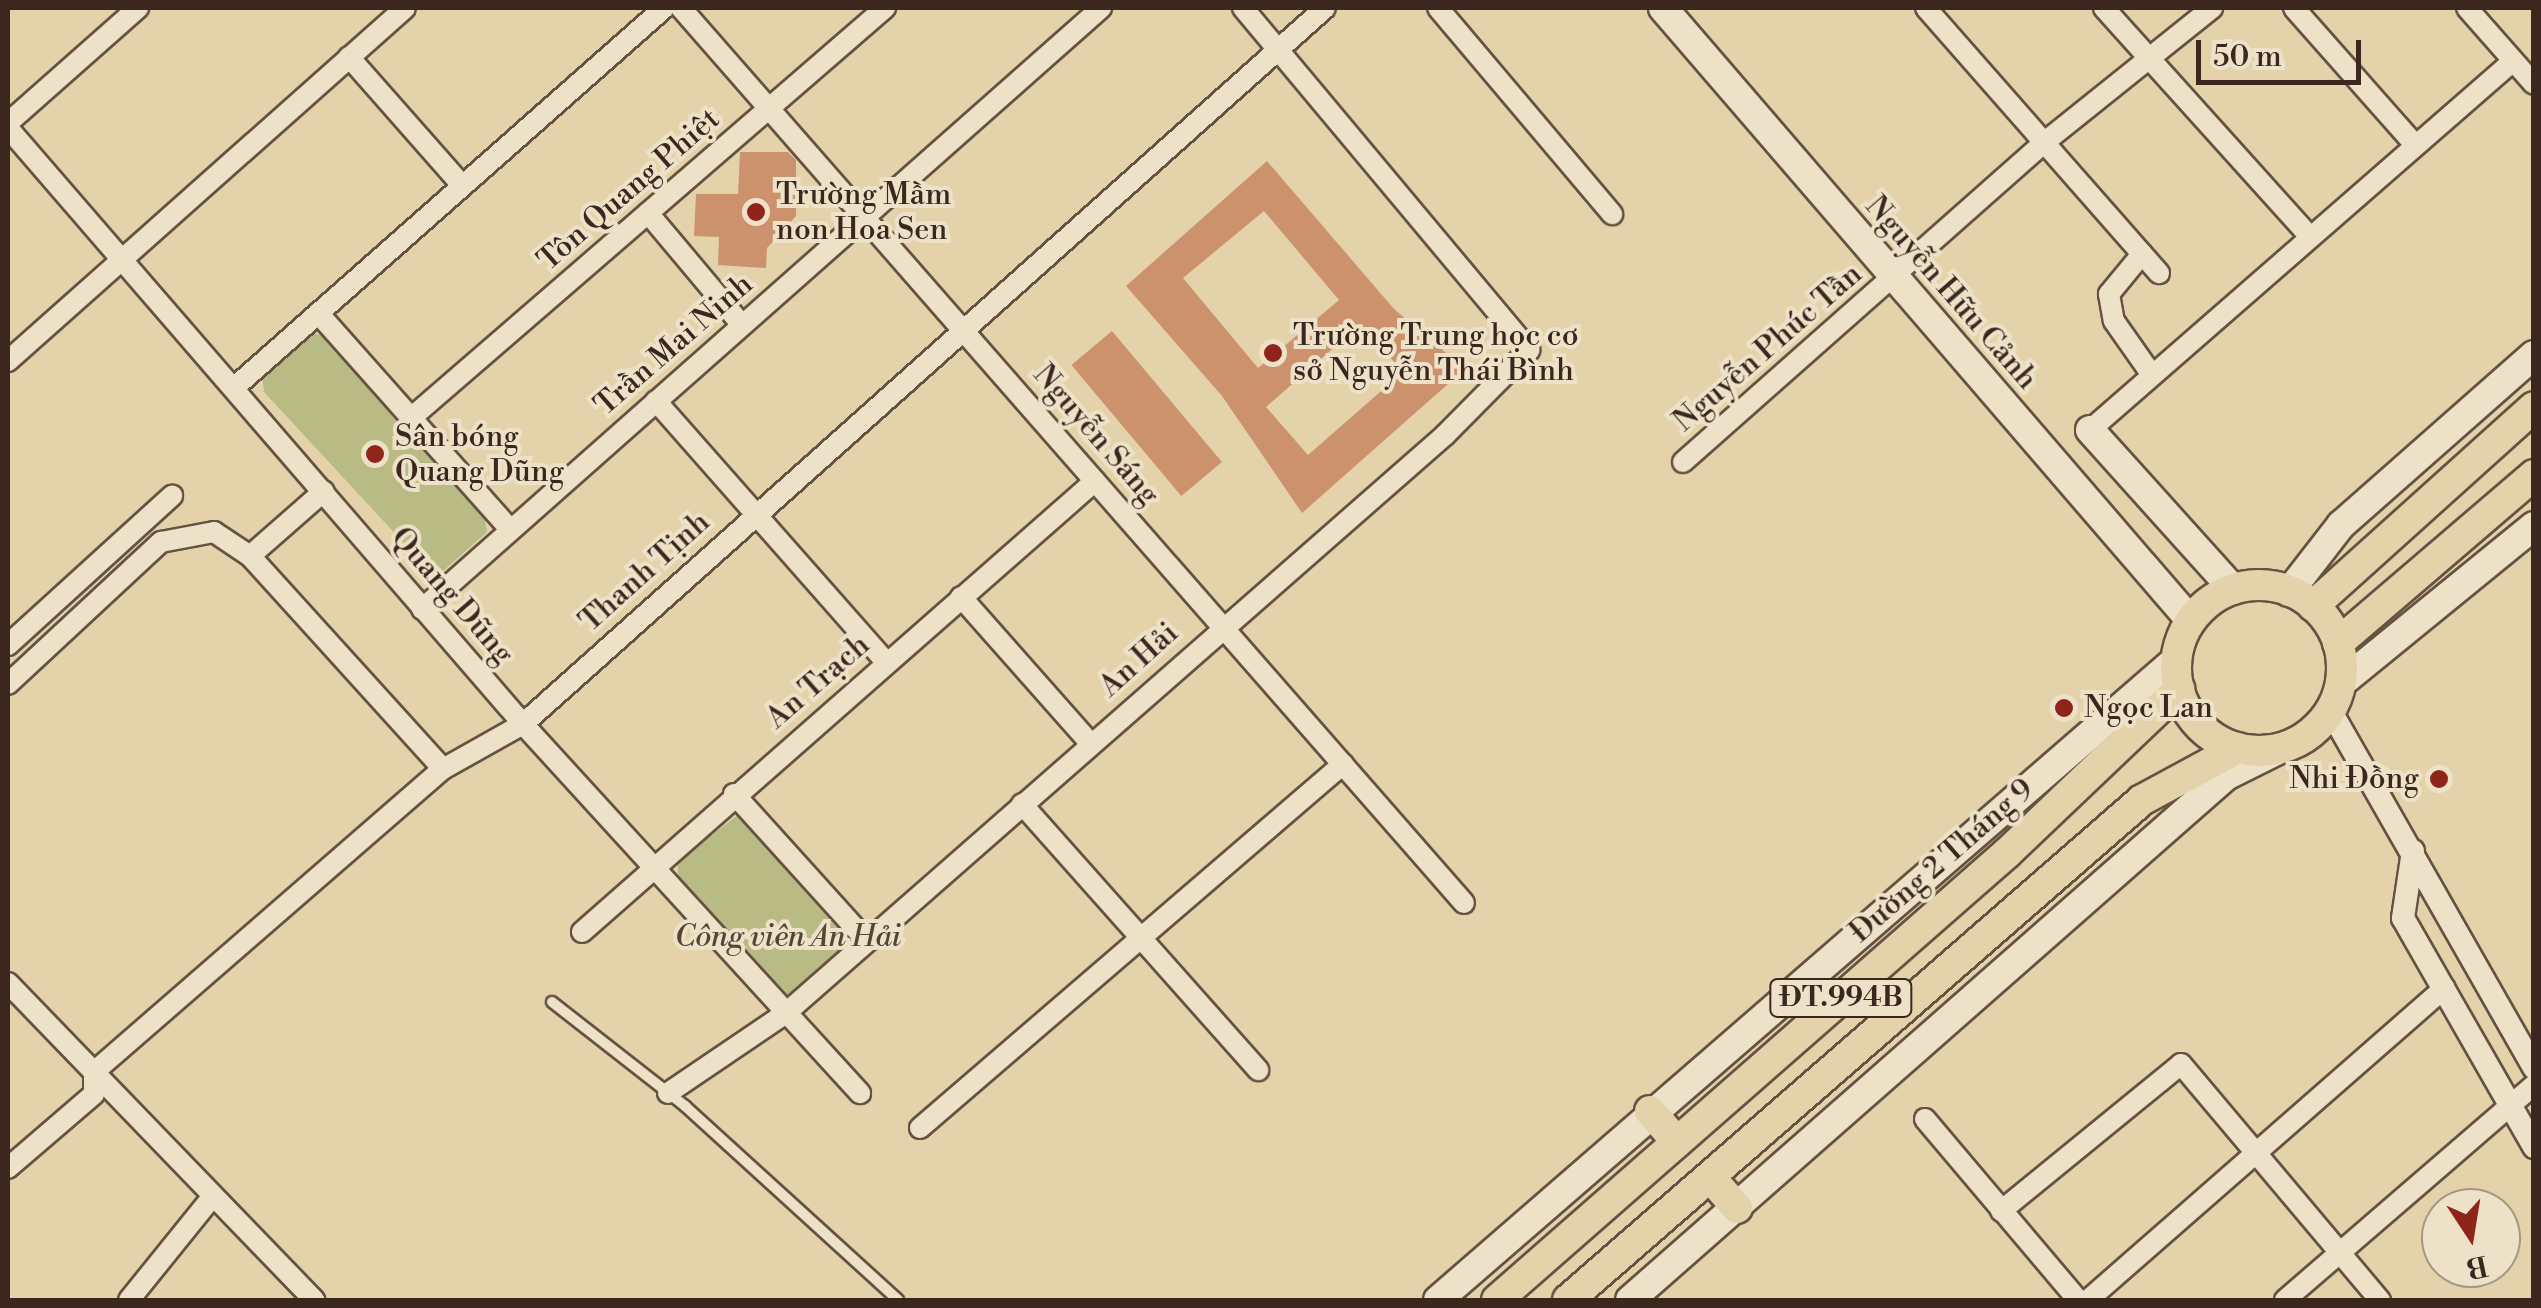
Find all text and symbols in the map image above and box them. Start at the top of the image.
scale bar [2201,20,2366,82]
text: 50 m [2213,38,2282,76]
street label: Tôn Quang Phiệt [531,101,727,279]
place label: Trường Mầm non Hoa Sen [776,177,951,248]
street label: Nguyễn Hữu Cảnh [1857,189,2045,397]
marker: Trường Mầm non Hoa Sen [745,201,767,223]
street label: Nguyễn Phúc Tần [1667,257,1869,439]
street label: Trần Mai Ninh [588,267,760,423]
place label: Trường Trung học cơ sở Nguyễn Thái Bình [1293,318,1579,388]
marker: Trường Trung học cơ sở Nguyễn Thái Bình [1262,342,1284,364]
street label: Nguyễn Sáng [1025,357,1167,513]
place label: Sân bóng Quang Dũng [395,419,564,490]
marker: Sân bóng Quang Dũng [364,443,386,465]
street label: Thanh Tịnh [573,504,717,640]
street label: Quang Dũng [383,520,521,672]
street label: An Hải [1092,615,1186,705]
street label: An Trạch [759,627,877,737]
place label: Ngọc Lan [2084,690,2213,726]
marker: Ngọc Lan [2053,697,2075,719]
place label: Nhi Đồng [2289,761,2419,797]
marker: Nhi Đồng [2428,768,2450,790]
street label: Đường 2 Tháng 9 [1843,771,2041,951]
park label: Công viên An Hải [675,919,901,955]
road number: ĐT.994B [1768,975,1914,1021]
north arrow [2421,1188,2521,1288]
text: B [2463,1247,2491,1285]

